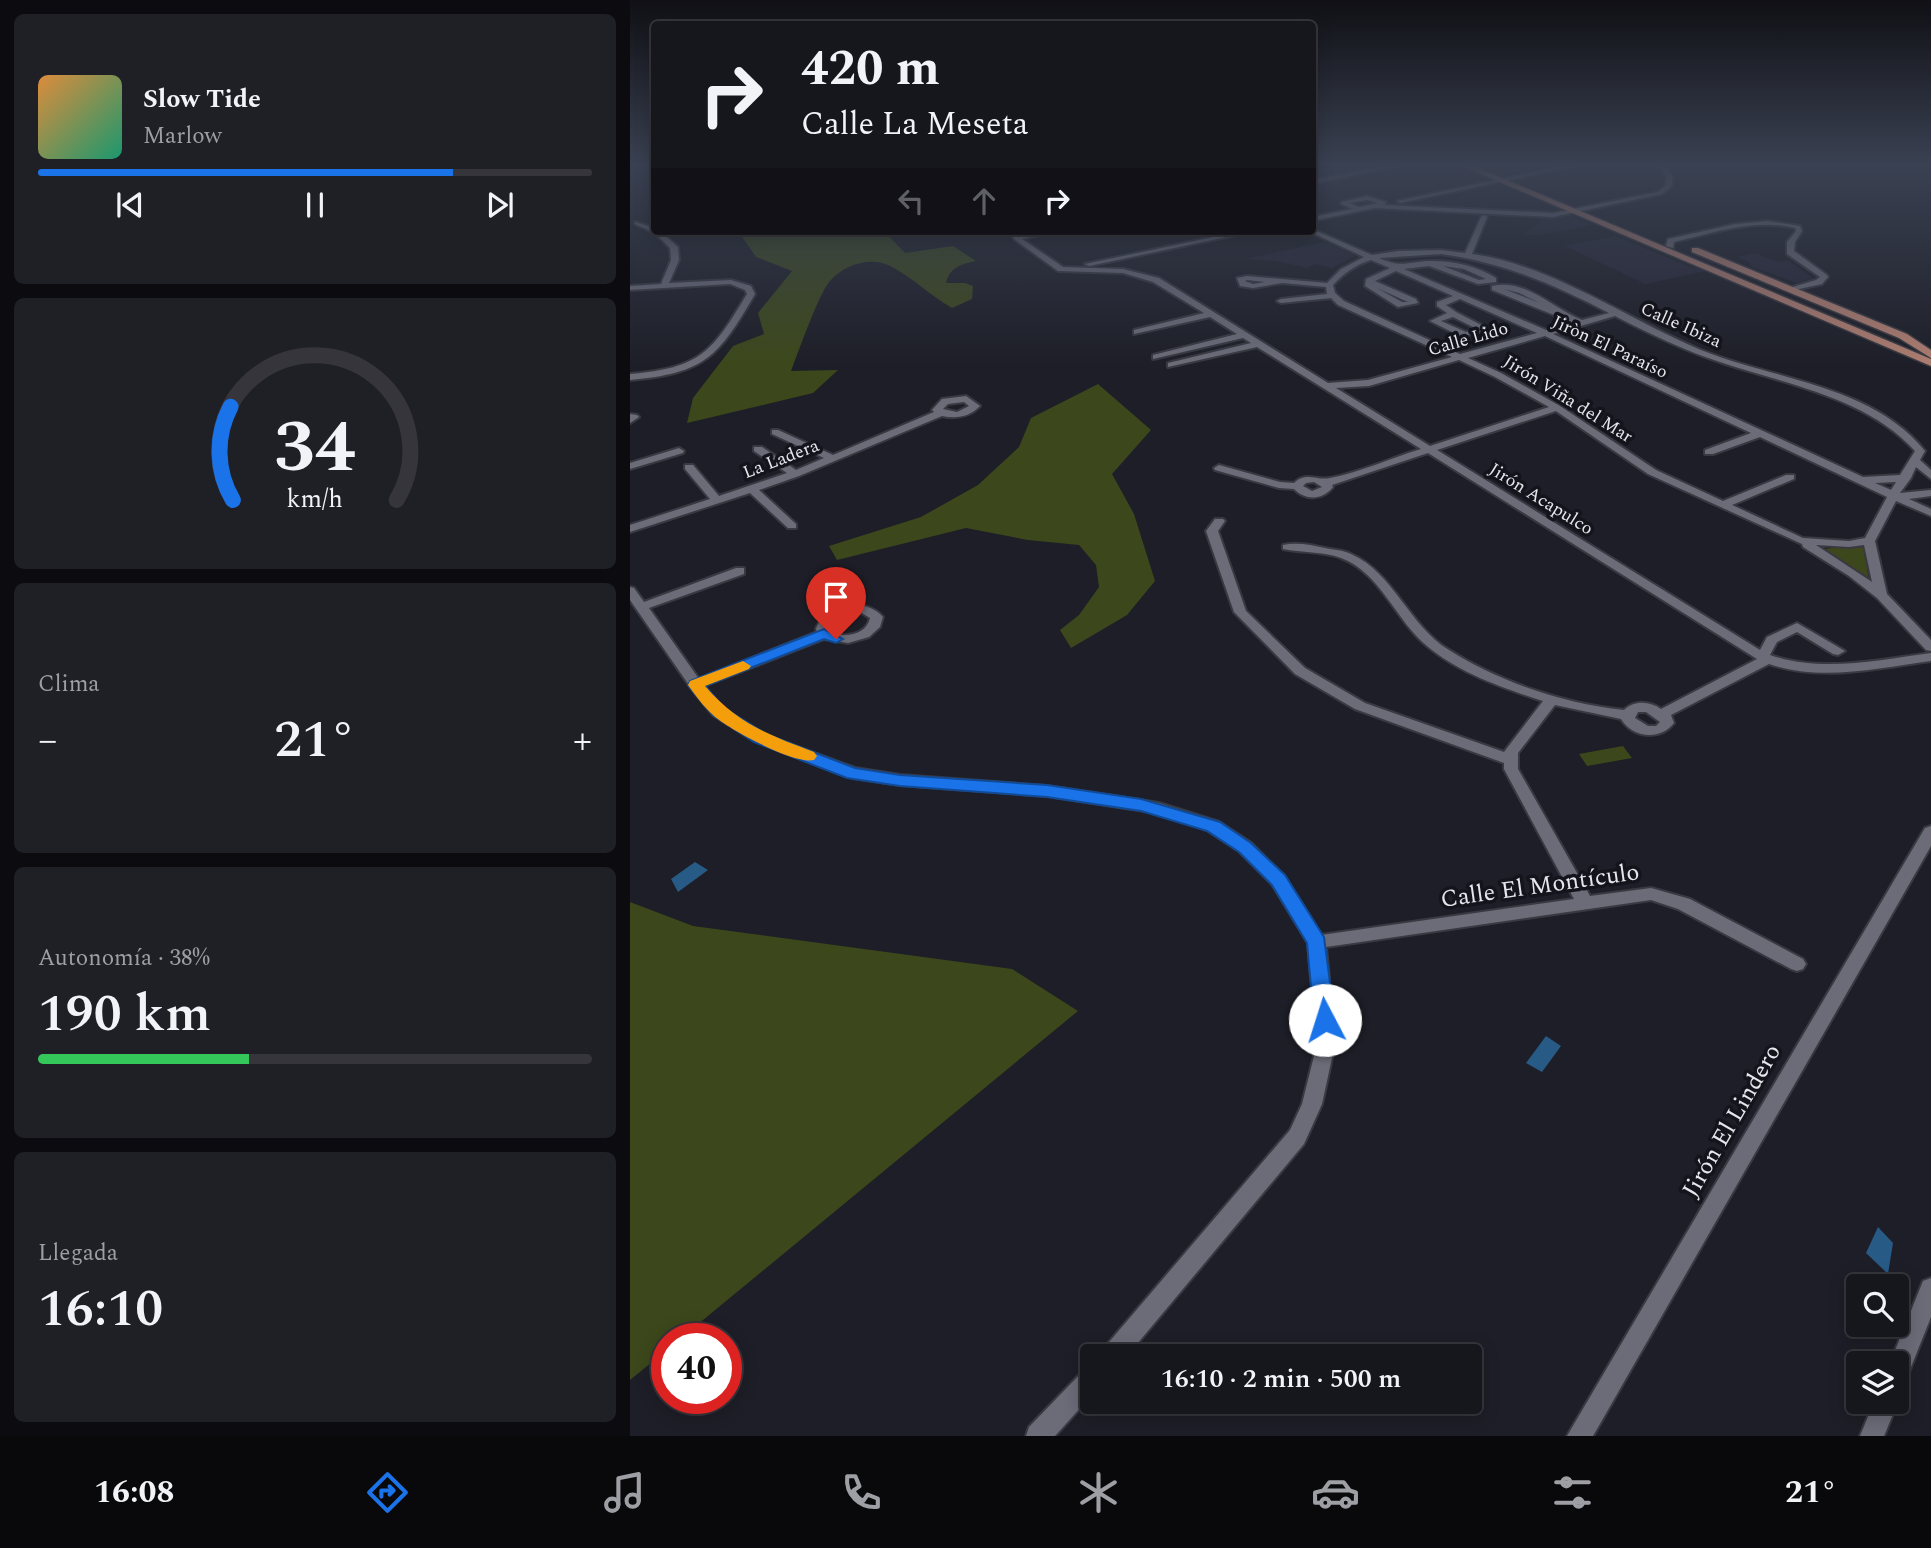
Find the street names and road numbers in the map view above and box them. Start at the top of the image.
street label: Calle Ibiza [1636,295,1726,355]
street label: Jiròn El Paraíso [1548,308,1672,386]
street label: Calle Lido [1425,315,1511,363]
street label: Jirón Viña del Mar [1498,348,1638,450]
street label: La Ladera [739,432,823,486]
street label: Jirón Acapulco [1483,456,1599,542]
street label: Calle El Montículo [1438,854,1642,918]
street label: Jirón El Lindero [1673,1038,1791,1204]

